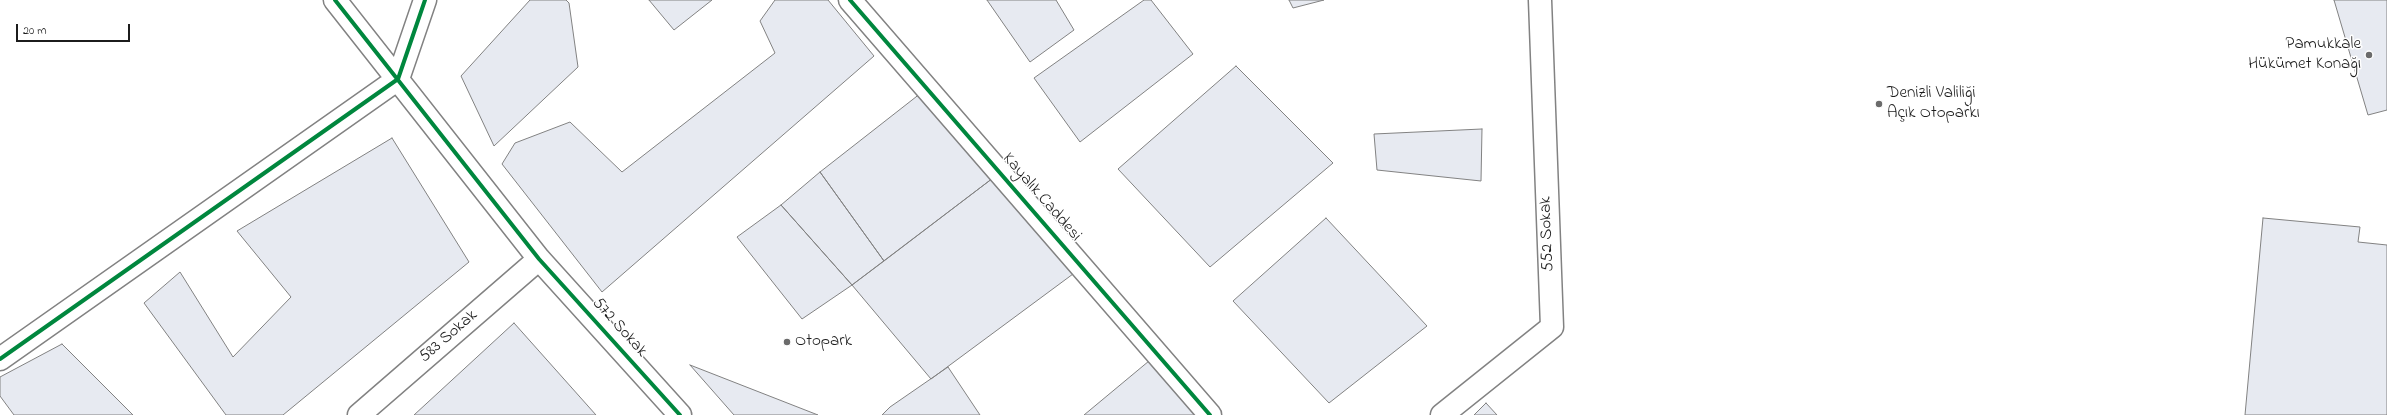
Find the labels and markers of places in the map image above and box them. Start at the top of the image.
place label: Pamukkale Hükümet Konağı [2248,35,2361,75]
marker: Pamukkale Hükümet Konağı [2364,50,2374,60]
place label: Denizli Valiliği Açık Otoparkı [1887,84,1980,124]
marker: Denizli Valiliği Açık Otoparkı [1874,99,1884,109]
place label: Otopark [795,332,852,352]
marker: Otopark [782,337,792,347]

